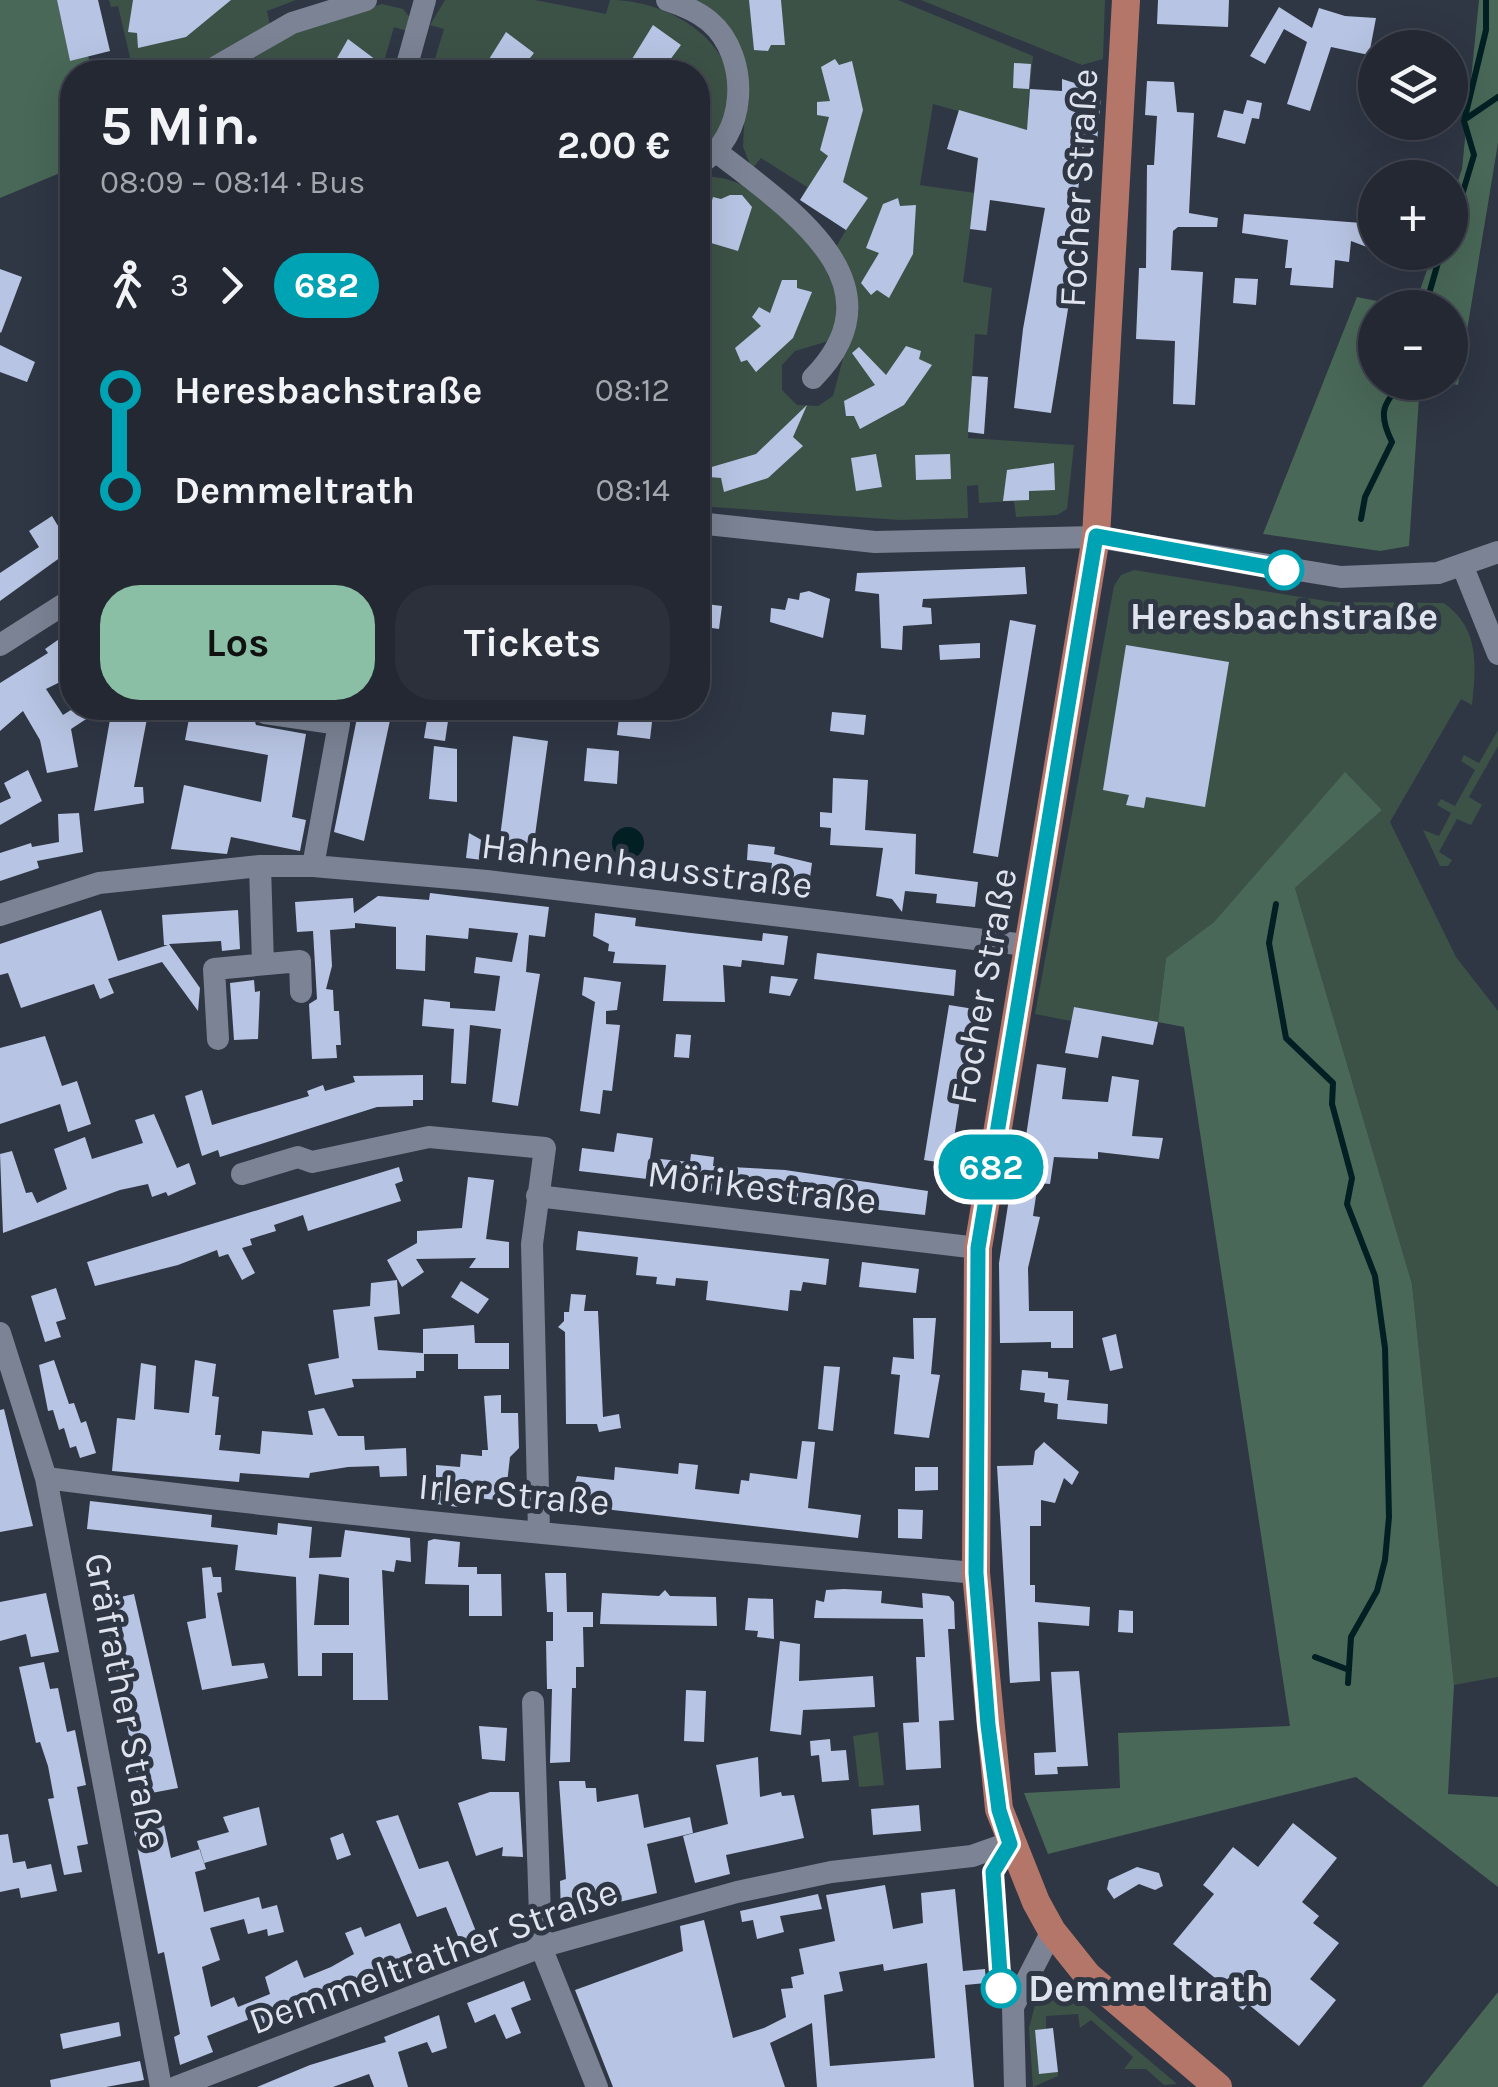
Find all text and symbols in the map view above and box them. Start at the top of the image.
map controls [1358,30,1468,400]
button: layers [1358,30,1468,140]
street label: Focher Straße [1050,67,1107,309]
text: 5 Min. [100,94,258,158]
text: 2.00 € [557,123,670,168]
button: + [1358,160,1468,270]
text: 08:09 – 08:14 · Bus [100,164,365,201]
icon: walk [100,258,155,313]
icon: forward [204,258,259,313]
text: 682 [294,265,359,306]
text: 3 [170,267,189,304]
button: − [1358,290,1468,400]
text: Heresbachstraße [174,368,482,413]
text: 08:12 [595,372,670,409]
text: Demmeltrath [174,468,415,513]
text: 08:14 [596,472,670,509]
marker: Heresbachstraße [1265,551,1303,589]
button: Los [100,585,375,700]
button: Tickets [395,585,670,700]
place label: Heresbachstraße [1130,594,1438,639]
street label: Hahnenhausstraße [479,823,815,908]
street label: Focher Straße [941,864,1026,1108]
line badge: 682 [934,1134,1048,1200]
text: 682 [958,1147,1024,1188]
street label: Mörikestraße [645,1151,879,1224]
street label: Irler Straße [416,1464,612,1525]
street label: Gräfrather Straße [75,1549,176,1853]
street label: Demmeltrather Straße [243,1869,624,2044]
place label: Demmeltrath [1028,1966,1269,2011]
marker: Demmeltrath [982,1969,1020,2007]

